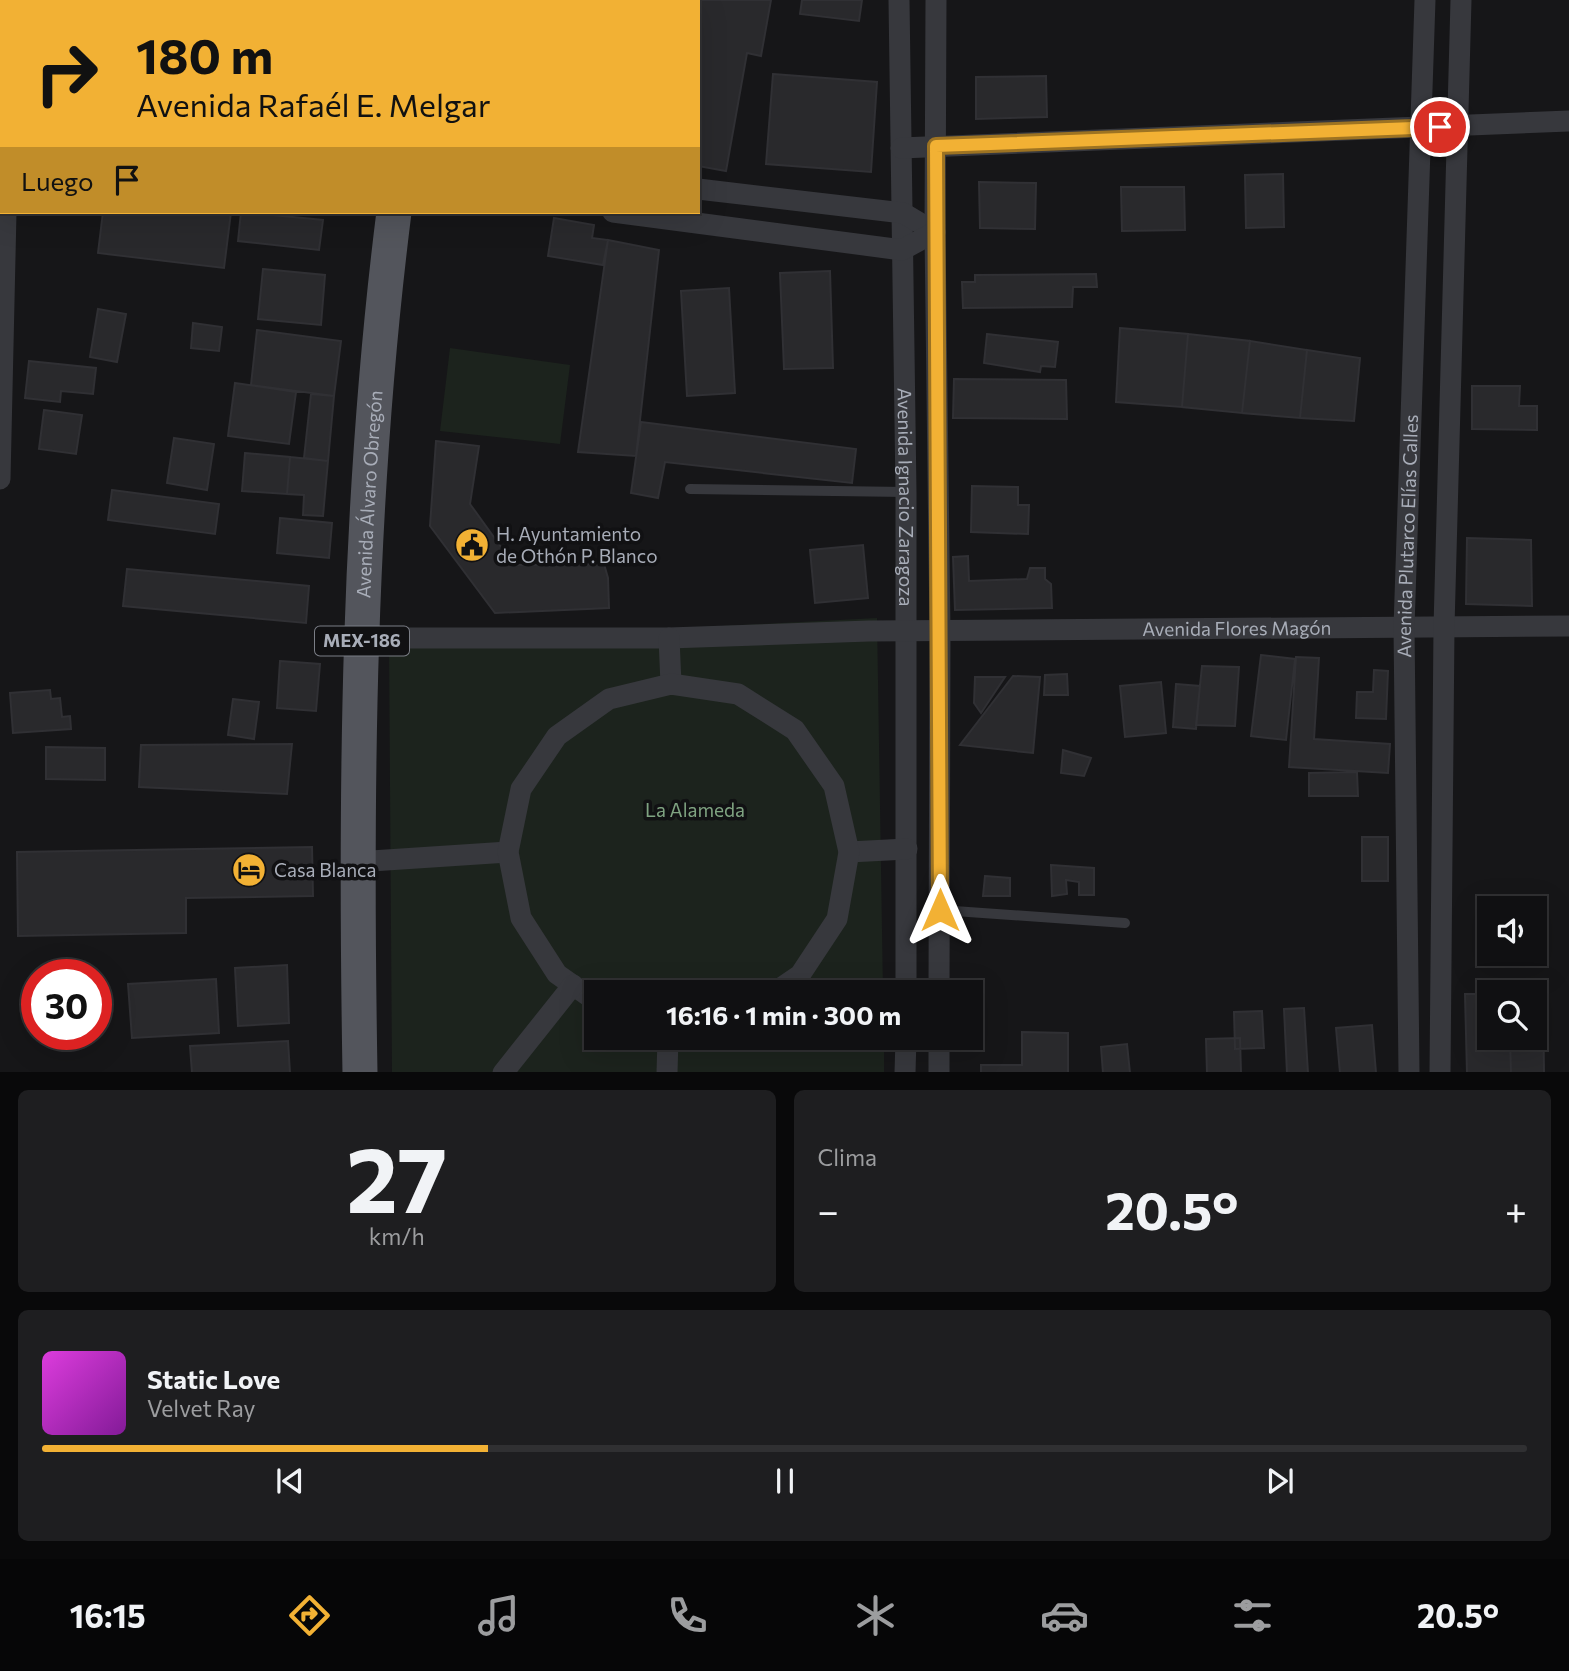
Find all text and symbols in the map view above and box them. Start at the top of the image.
text: 180 m [136,24,273,84]
icon: right [21,28,112,119]
text: Avenida Rafaél E. Melgar [136,84,491,124]
pin [1410,97,1470,157]
icon: arrive [1421,108,1459,146]
icon: arrive [108,161,146,199]
text: Luego [21,165,94,196]
street label: Avenida Ignacio Zaragoza [894,387,918,606]
street label: Avenida Álvaro Obregón [351,389,387,599]
street label: Avenida Plutarco Elías Calles [1392,414,1422,658]
place label: H. Ayuntamiento de Othón P. Blanco [496,522,658,567]
public building icon: H. Ayuntamiento de Othón P. Blanco [453,526,491,564]
street label: Avenida Flores Magón [1142,616,1332,640]
road number: MEX-186 [315,626,409,656]
park label: La Alameda [645,798,745,821]
hotel icon: Casa Blanca [230,851,268,889]
place label: Casa Blanca [274,858,376,881]
position arrow [903,873,977,947]
map controls [1477,896,1547,1050]
button: sound [1477,896,1547,966]
speed limit sign: 30 [21,959,112,1050]
button: search [1477,980,1547,1050]
text: 16:16 · 1 min · 300 m [666,999,901,1030]
text: 27 [346,1120,447,1232]
text: Clima [818,1143,877,1171]
text: 20.5° [1105,1177,1239,1241]
text: − [818,1186,839,1233]
text: + [1505,1186,1527,1233]
text: km/h [369,1222,425,1250]
text: Static Love [147,1363,280,1394]
text: Velvet Ray [147,1394,255,1422]
icon: previous [271,1462,309,1500]
icon: pause [766,1462,804,1500]
icon: next [1261,1462,1299,1500]
icon: directions [285,1591,334,1640]
icon: music [474,1591,523,1640]
icon: phone [663,1591,712,1640]
icon: climate [851,1591,900,1640]
icon: car [1040,1591,1089,1640]
icon: filters [1228,1591,1277,1640]
text: 16:15 [70,1595,146,1635]
text: 20.5° [1417,1595,1499,1635]

